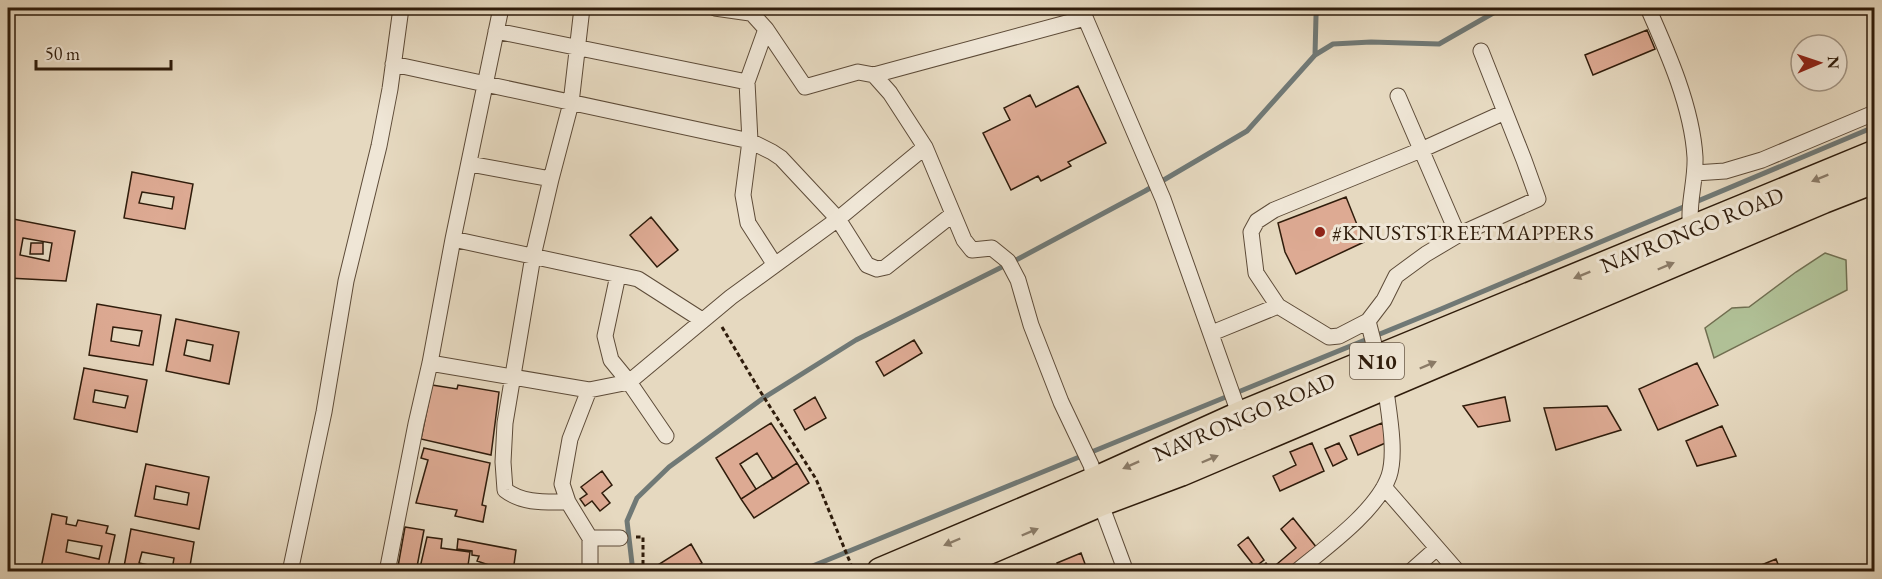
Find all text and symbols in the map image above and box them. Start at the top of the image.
scale bar [36,33,171,71]
north arrow [1789,33,1849,93]
text: 50 m [45,42,80,65]
text: N [1823,56,1844,69]
one-way arrow [1811,173,1829,183]
street label: NAVRONGO ROAD [1596,180,1788,280]
place label: #KNUSTSTREETMAPPERS [1332,218,1594,247]
marker: #KNUSTSTREETMAPPERS [1313,225,1327,239]
one-way arrow [1658,261,1675,270]
one-way arrow [1572,270,1590,280]
road number: N10 [1350,343,1404,379]
one-way arrow [1420,360,1438,370]
street label: NAVRONGO ROAD [1149,366,1339,468]
one-way arrow [1202,454,1219,463]
one-way arrow [1122,461,1140,470]
one-way arrow [1021,527,1039,536]
one-way arrow [942,537,960,547]

